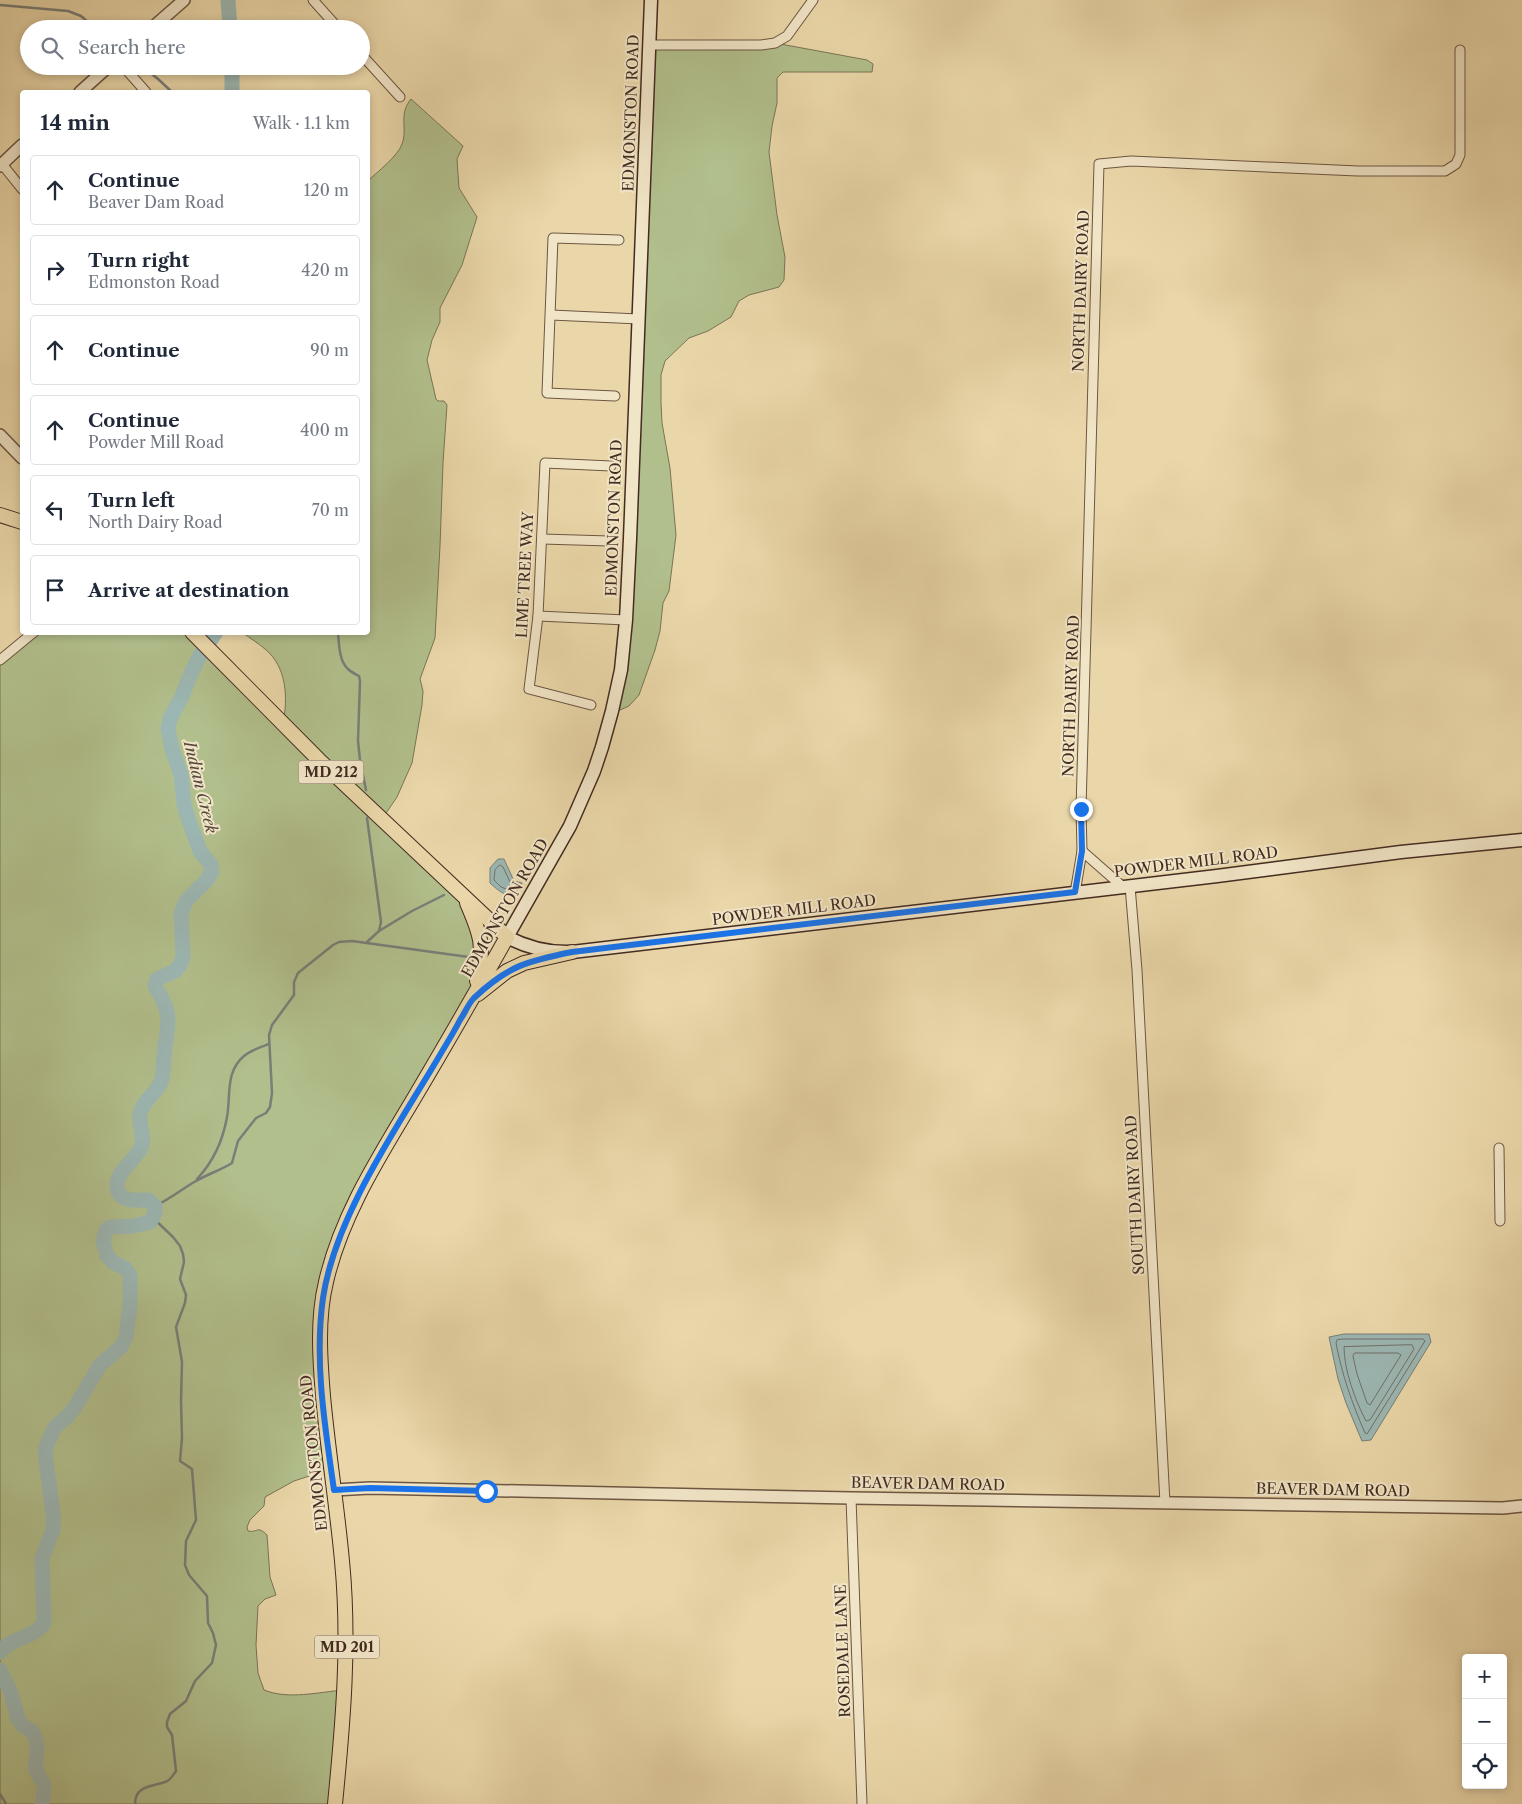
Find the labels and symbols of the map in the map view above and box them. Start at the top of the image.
street label: EDMONSTON ROAD [618,34,643,192]
street label: NORTH DAIRY ROAD [1068,210,1093,372]
street label: EDMONSTON ROAD [601,439,626,597]
street label: LIME TREE WAY [512,511,537,639]
street label: NORTH DAIRY ROAD [1058,615,1083,777]
water label: Indian Creek [179,737,222,836]
road number: MD 212 [298,760,364,784]
route end [1070,798,1093,821]
street label: EDMONSTON ROAD [457,835,552,980]
street label: POWDER MILL ROAD [1113,842,1279,881]
street label: POWDER MILL ROAD [711,890,877,929]
street label: SOUTH DAIRY ROAD [1121,1115,1148,1275]
street label: EDMONSTON ROAD [296,1374,331,1532]
street label: BEAVER DAM ROAD [851,1473,1005,1494]
street label: BEAVER DAM ROAD [1256,1479,1410,1500]
route start [475,1480,498,1503]
street label: ROSEDALE LANE [831,1584,854,1718]
road number: MD 201 [314,1635,380,1658]

